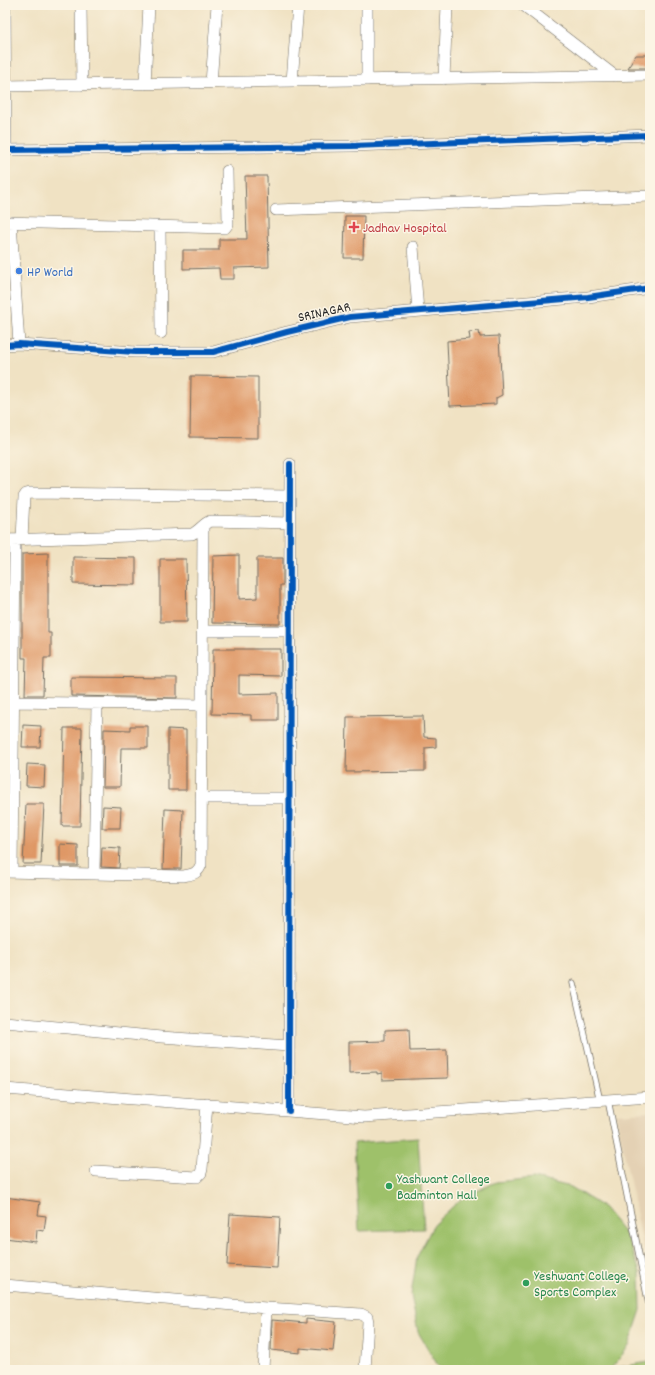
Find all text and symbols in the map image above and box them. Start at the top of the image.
place label: Jadhav Hospital [363,219,447,239]
marker: Jadhav Hospital [348,221,360,233]
place label: HP World [27,263,73,283]
marker: HP World [14,266,24,276]
street label: SRINAGAR [296,298,353,328]
place label: Yashwant College Badminton Hall [397,1170,490,1206]
marker: Yashwant College Badminton Hall [384,1181,394,1191]
place label: Yeshwant College, Sports Complex [534,1267,629,1303]
marker: Yeshwant College, Sports Complex [521,1278,531,1288]

